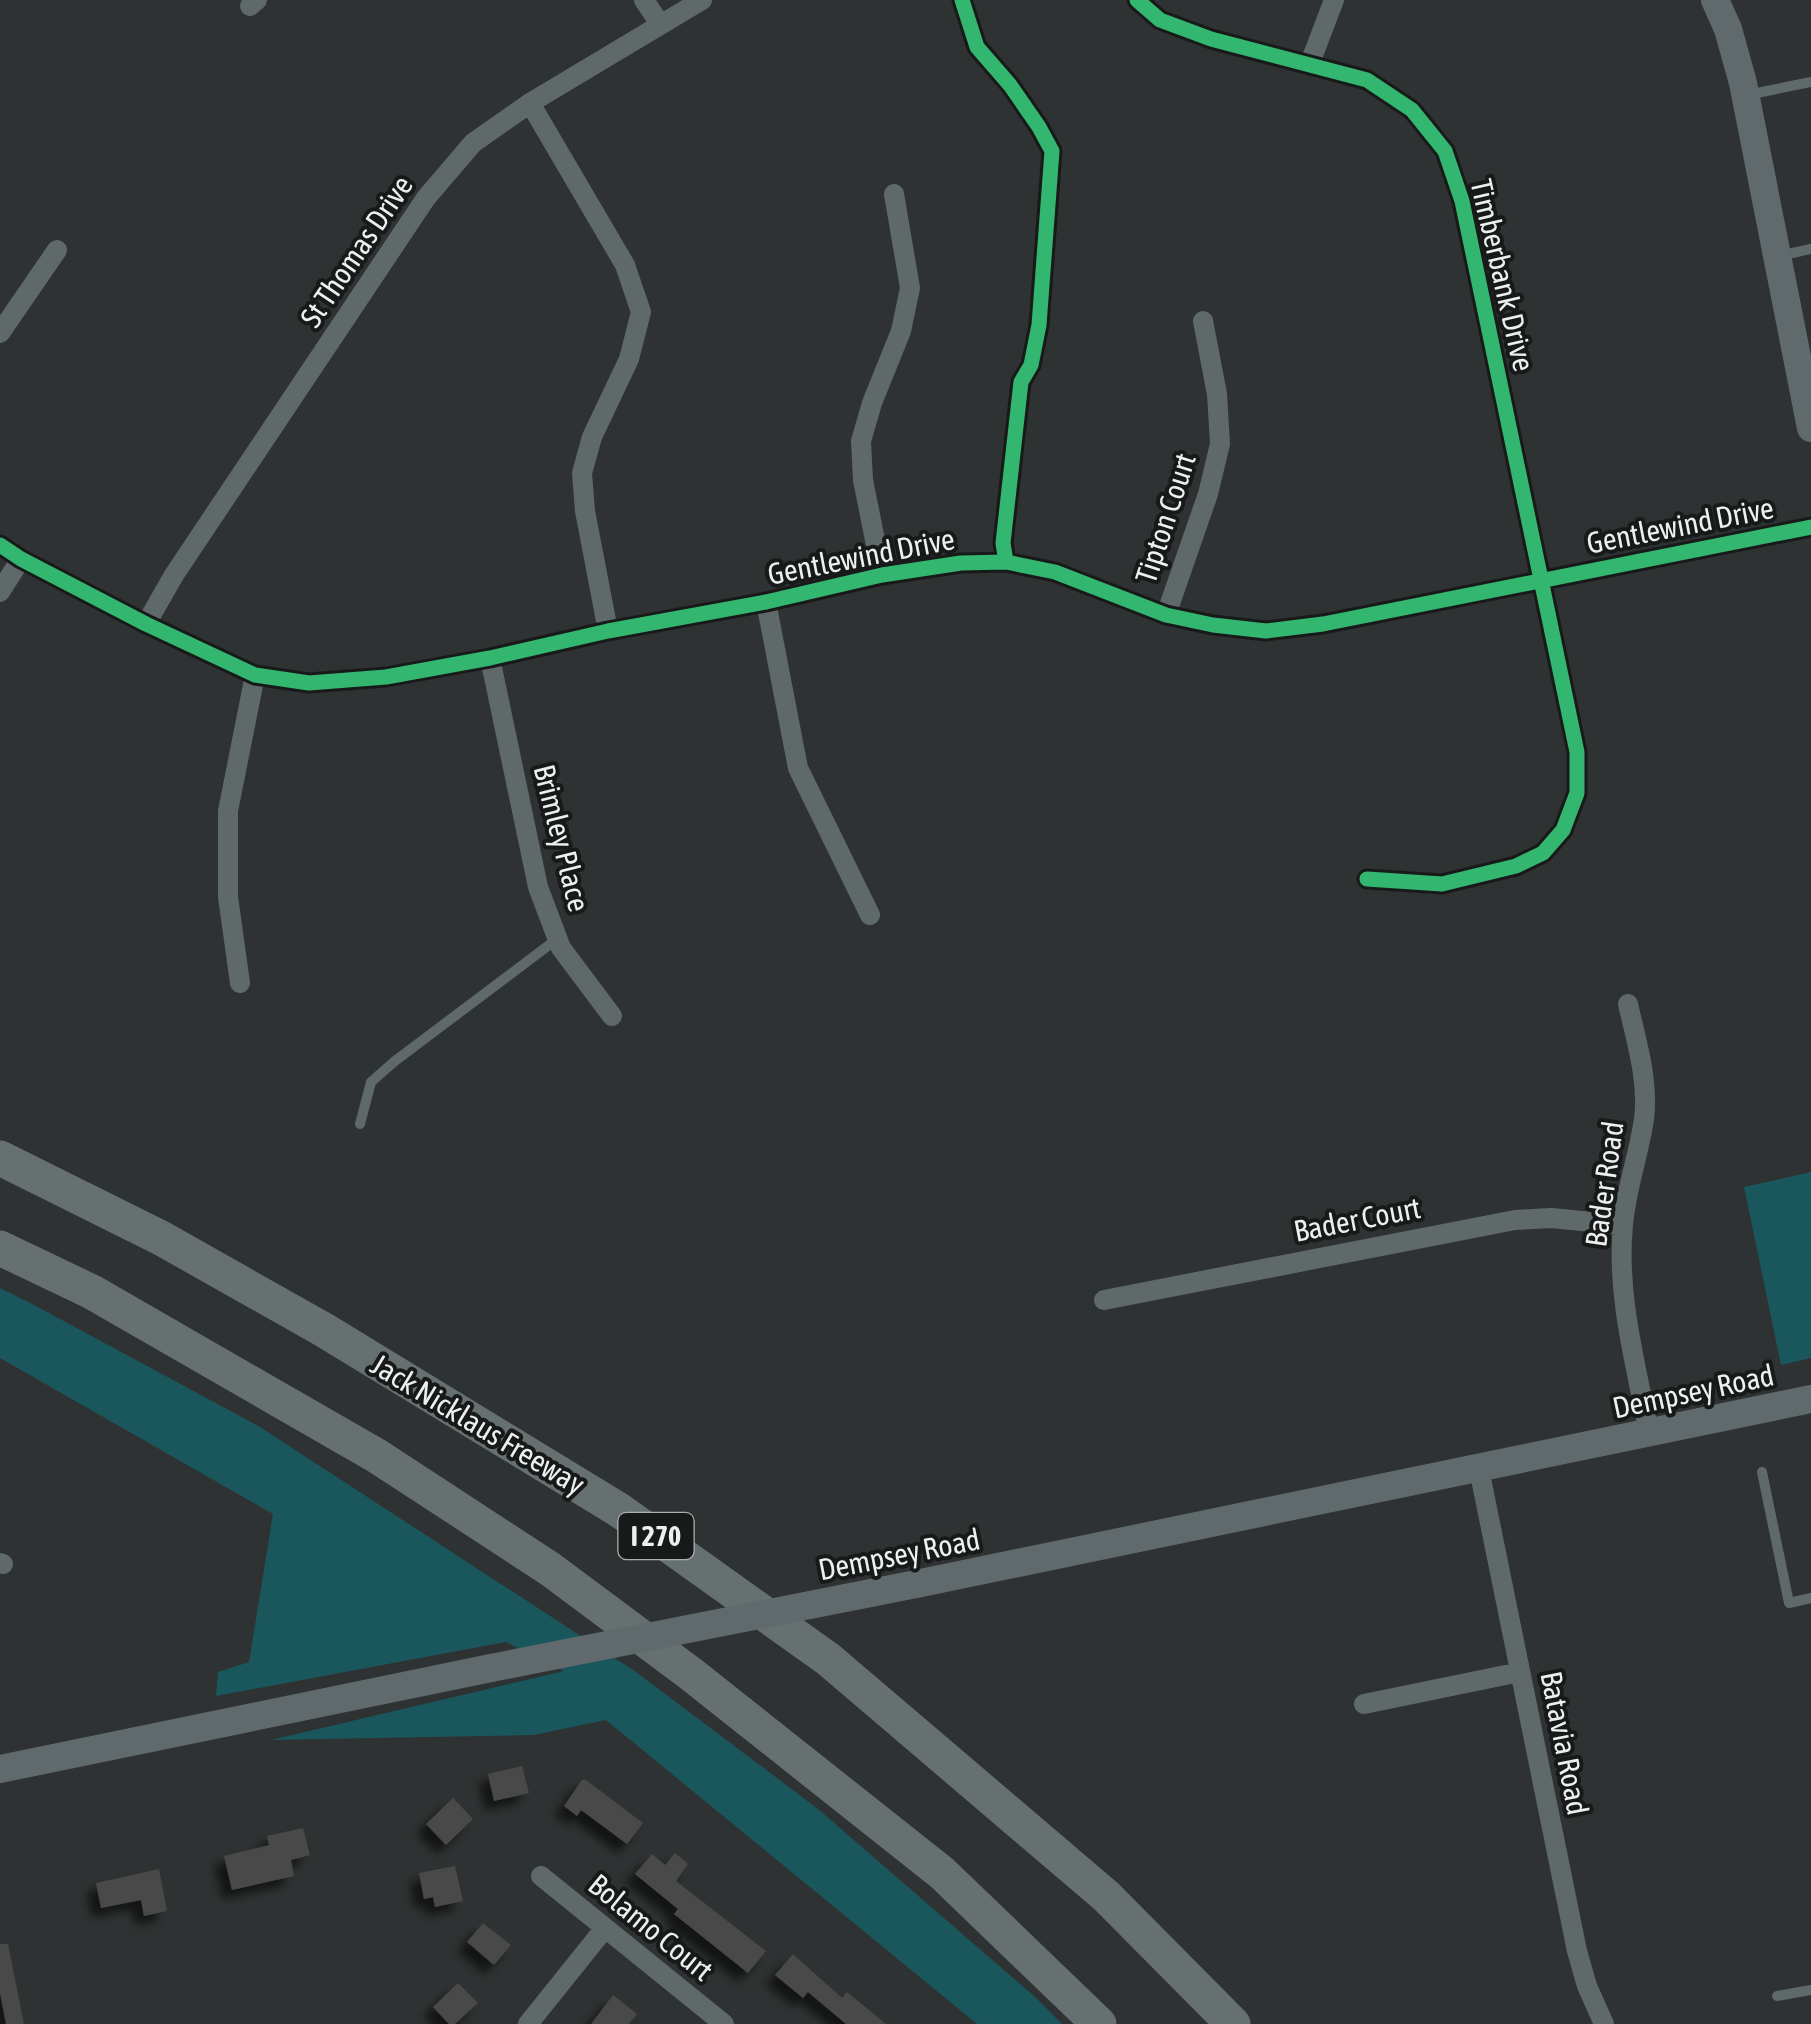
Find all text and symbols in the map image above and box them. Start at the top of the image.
street label: St Thomas Drive [293,169,419,333]
street label: Timberbank Drive [1464,176,1542,374]
street label: Tipton Court [1128,449,1202,587]
street label: Gentlewind Drive [1584,490,1776,560]
street label: Gentlewind Drive [765,521,957,591]
street label: Brimley Place [527,761,597,915]
street label: Bader Road [1578,1119,1630,1249]
street label: Bader Court [1291,1190,1423,1248]
street label: Jack Nicklaus Freeway [365,1347,591,1501]
street label: Dempsey Road [1609,1357,1777,1425]
road number: I 270 [618,1513,694,1559]
street label: Dempsey Road [815,1522,983,1586]
street label: Batavia Road [1534,1668,1596,1818]
street label: Bolamo Court [582,1867,720,1987]

